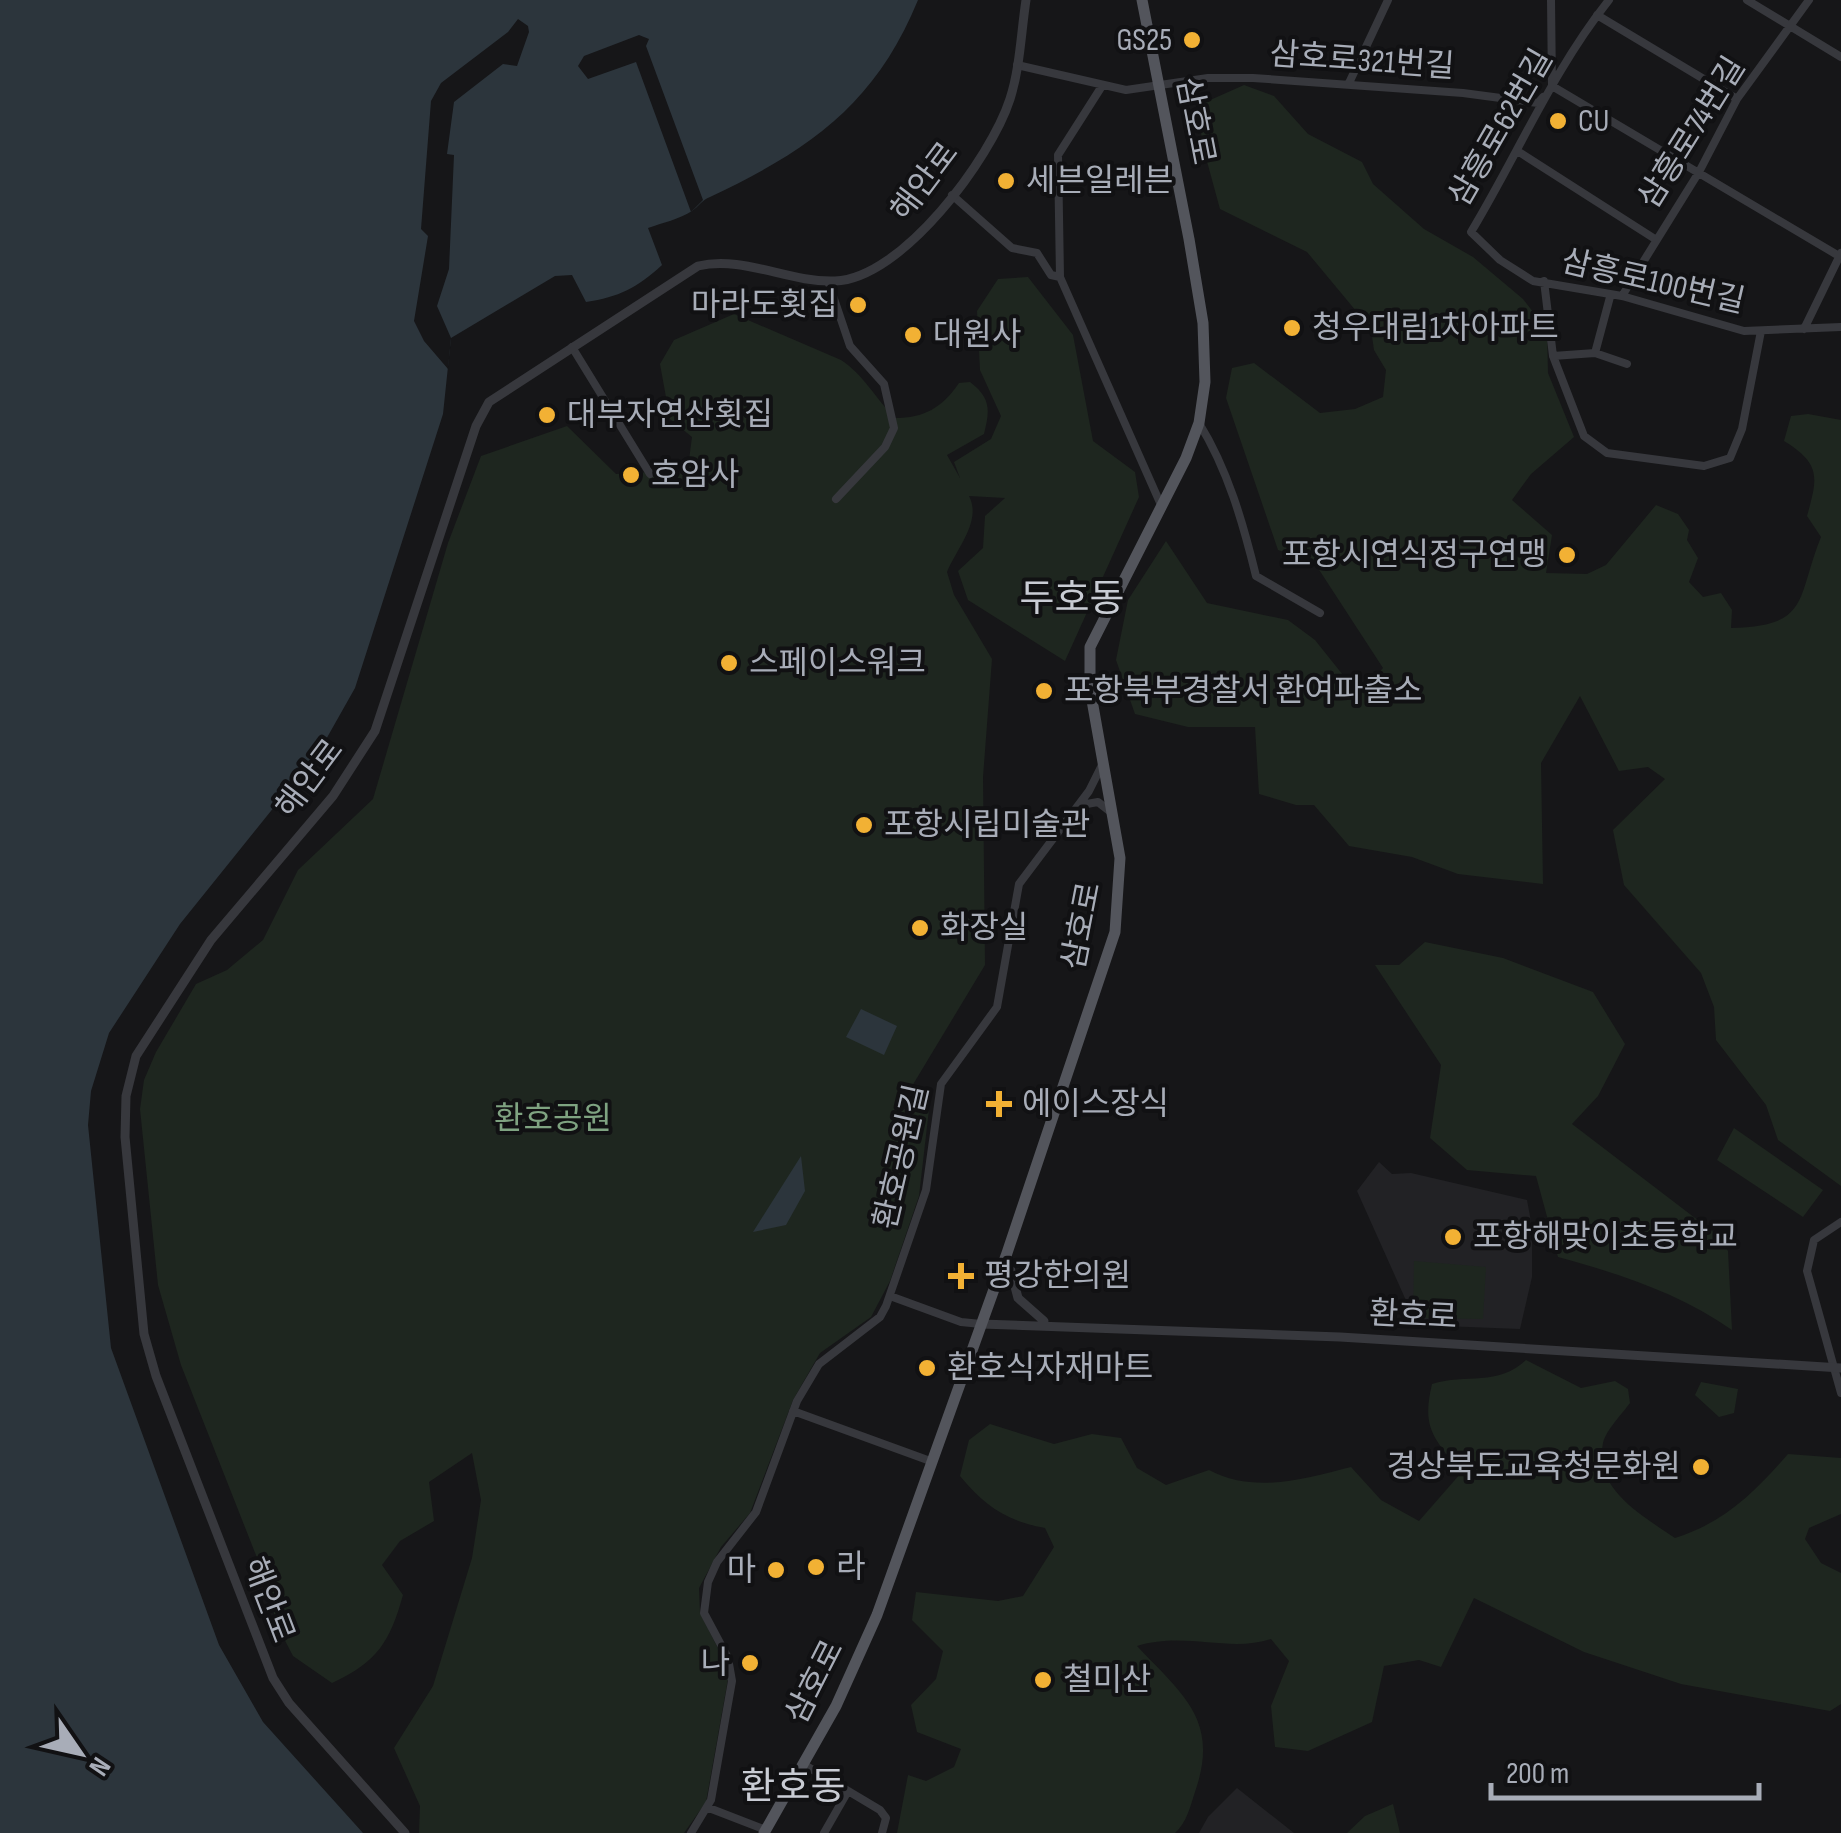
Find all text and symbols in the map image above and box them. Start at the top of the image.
place label: GS25 [1116,21,1172,60]
marker: GS25 [1181,29,1203,51]
street label: 삼호로321번길 [1268,35,1456,87]
street label: 삼흥로62번길 [1440,43,1562,213]
street label: 삼흥로74번길 [1630,50,1754,216]
street label: 삼호로 [1167,74,1223,168]
place label: CU [1578,102,1609,141]
marker: CU [1547,110,1569,132]
street label: 해안로 [883,135,967,229]
place label: 세븐일레븐 [1026,162,1173,201]
marker: 세븐일레븐 [995,170,1017,192]
street label: 삼흥로100번길 [1558,242,1748,322]
place label: 마라도횟집 [691,286,838,325]
marker: 마라도횟집 [847,294,869,316]
place label: 청우대림1차아파트 [1312,309,1559,348]
place label: 대원사 [933,316,1021,355]
marker: 청우대림1차아파트 [1281,317,1303,339]
marker: 대원사 [902,324,924,346]
place label: 대부자연산횟집 [567,396,773,435]
marker: 대부자연산횟집 [536,404,558,426]
place label: 호암사 [651,456,739,495]
marker: 호암사 [620,464,642,486]
place label: 포항시연식정구연맹 [1282,536,1547,575]
marker: 포항시연식정구연맹 [1556,544,1578,566]
district label: 두호동 [1020,577,1124,622]
place label: 스페이스워크 [749,644,926,683]
marker: 스페이스워크 [718,652,740,674]
place label: 포항북부경찰서 환여파출소 [1064,672,1422,711]
marker: 포항북부경찰서 환여파출소 [1033,680,1055,702]
street label: 해안로 [268,732,352,826]
place label: 포항시립미술관 [884,806,1090,845]
marker: 포항시립미술관 [853,814,875,836]
street label: 삼호로 [1054,879,1110,973]
place label: 화장실 [940,909,1028,948]
marker: 화장실 [909,917,931,939]
street label: 환호공원길 [866,1081,938,1233]
place label: 에이스장식 [1022,1085,1169,1124]
marker: 에이스장식 [986,1091,1012,1117]
park label: 환호공원 [494,1100,612,1139]
place label: 포항해맞이초등학교 [1473,1218,1738,1257]
marker: 포항해맞이초등학교 [1442,1226,1464,1248]
place label: 평강한의원 [984,1257,1131,1296]
marker: 평강한의원 [948,1263,974,1289]
street label: 환호로 [1368,1294,1458,1338]
place label: 환호식자재마트 [947,1349,1153,1388]
marker: 환호식자재마트 [916,1357,938,1379]
place label: 경상북도교육청문화원 [1387,1448,1681,1487]
marker: 경상북도교육청문화원 [1690,1456,1712,1478]
place label: 라 [836,1548,865,1587]
place label: 마 [727,1551,756,1590]
street label: 해안로 [234,1552,302,1648]
marker: 라 [805,1556,827,1578]
marker: 마 [765,1559,787,1581]
street label: 삼호로 [778,1634,852,1730]
place label: 나 [701,1644,730,1683]
marker: 나 [739,1652,761,1674]
place label: 철미산 [1063,1661,1151,1700]
marker: 철미산 [1032,1669,1054,1691]
north arrow [30,1703,130,1803]
scale bar [1491,1738,1758,1800]
text: N [82,1751,117,1782]
text: 200 m [1506,1756,1569,1792]
district label: 환호동 [741,1765,845,1810]

